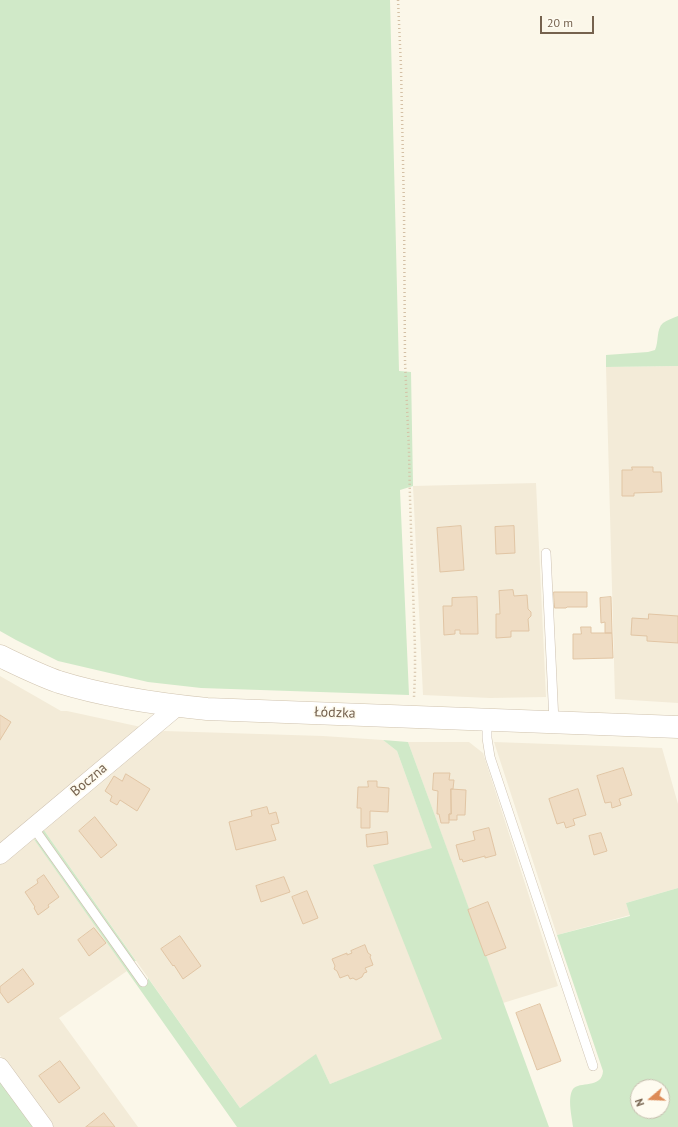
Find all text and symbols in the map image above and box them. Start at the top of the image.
scale bar [542,8,596,34]
text: 20 m [547,15,573,30]
street label: Łódzka [314,704,356,722]
street label: Boczna [67,760,111,800]
north arrow [630,1079,670,1119]
text: N [632,1097,647,1108]

